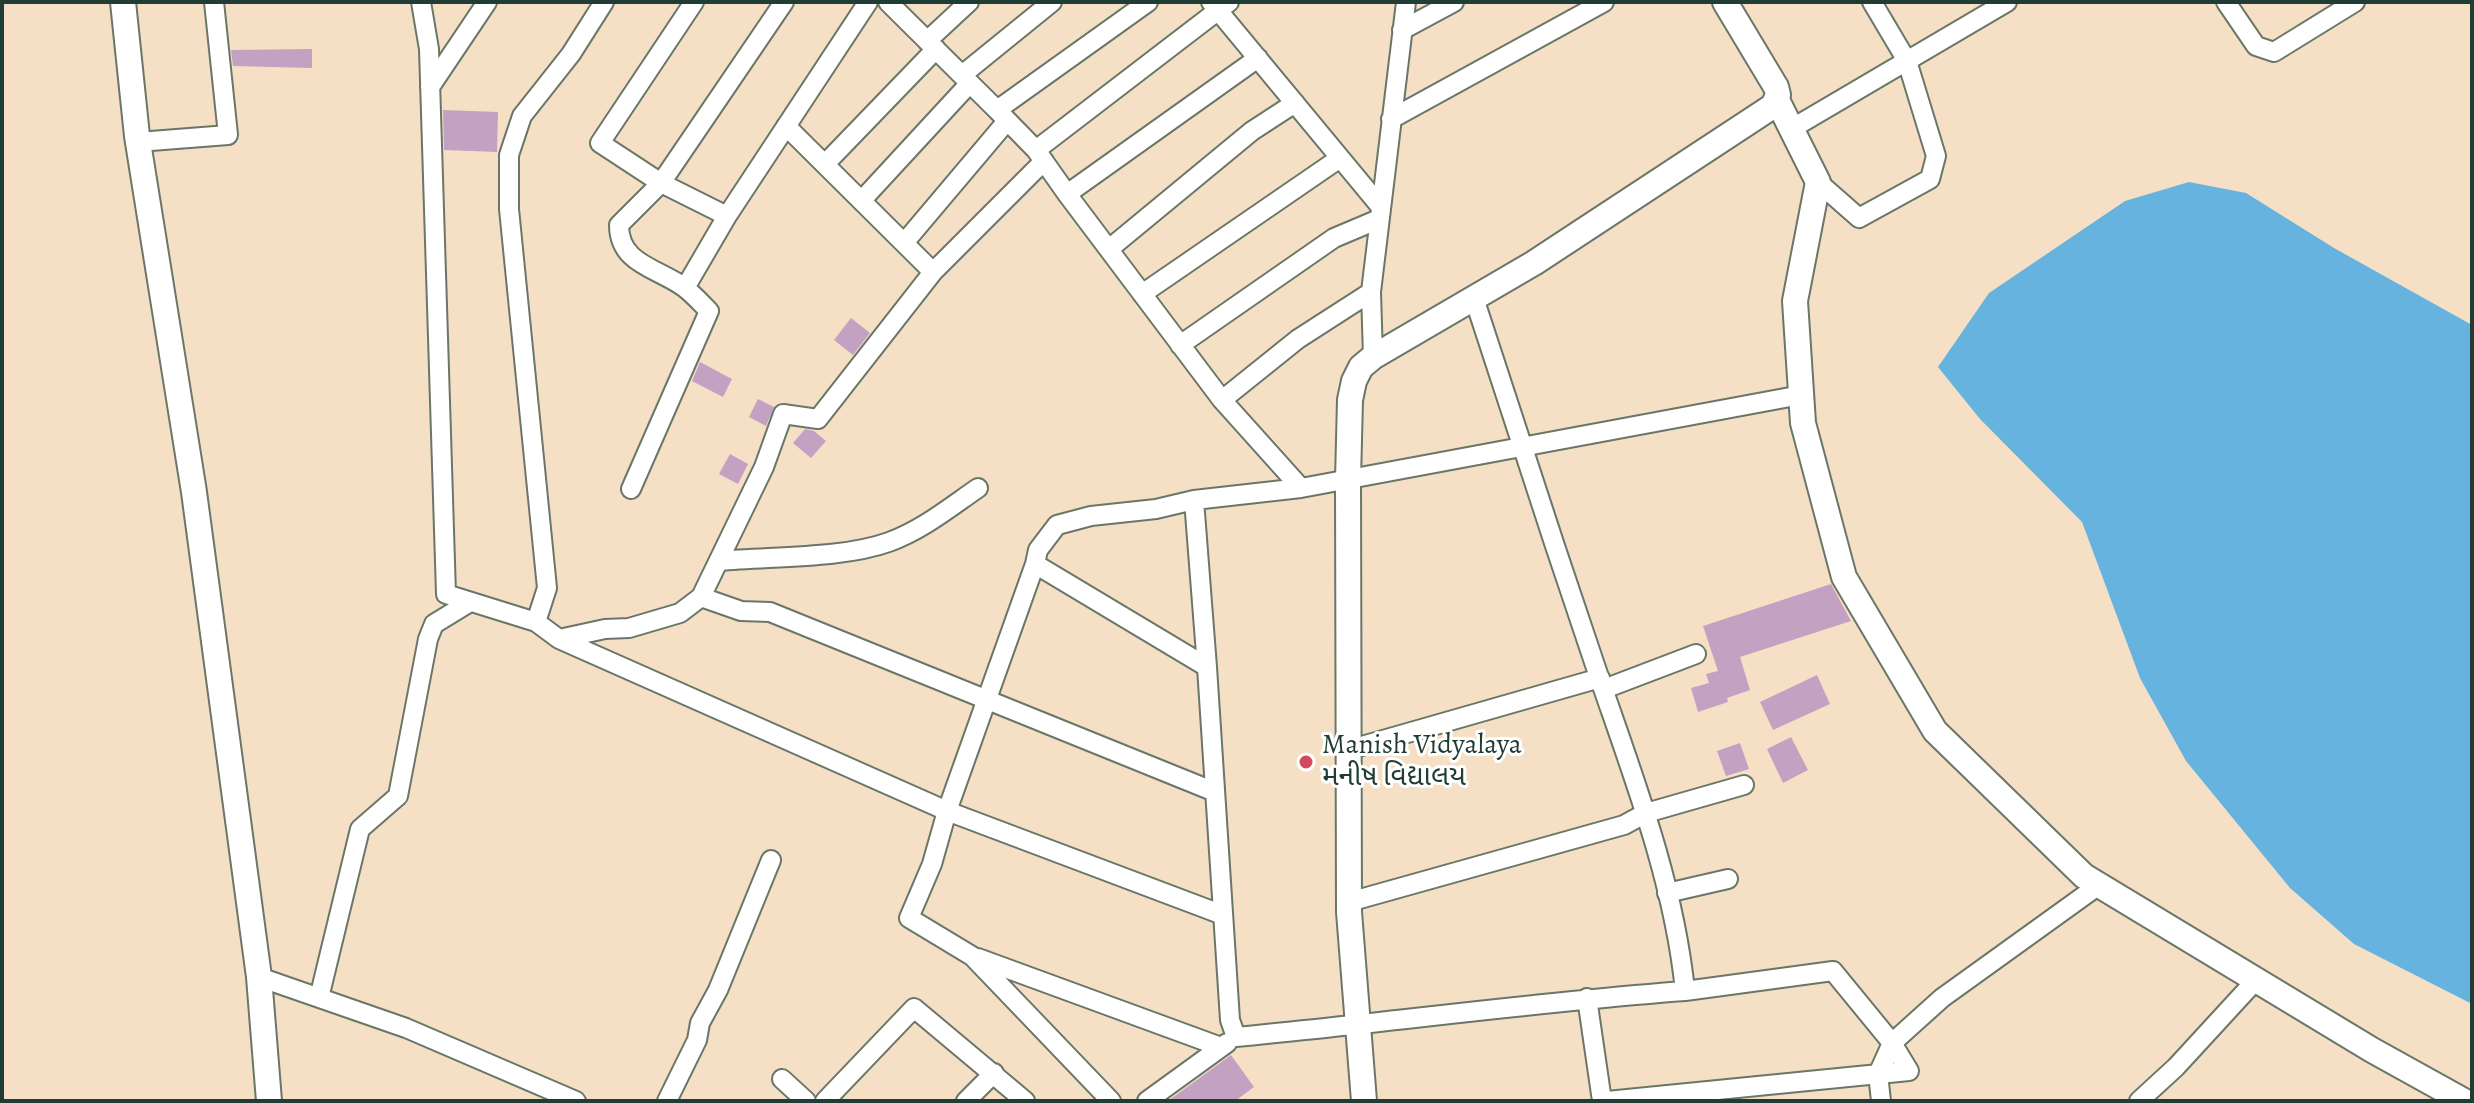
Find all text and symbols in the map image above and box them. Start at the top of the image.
place label: Manish Vidyalaya મનીષ વિદ્યાલય [1322,729,1522,795]
marker: Manish Vidyalaya મનીષ વિદ્યાલય [1297,753,1315,771]

